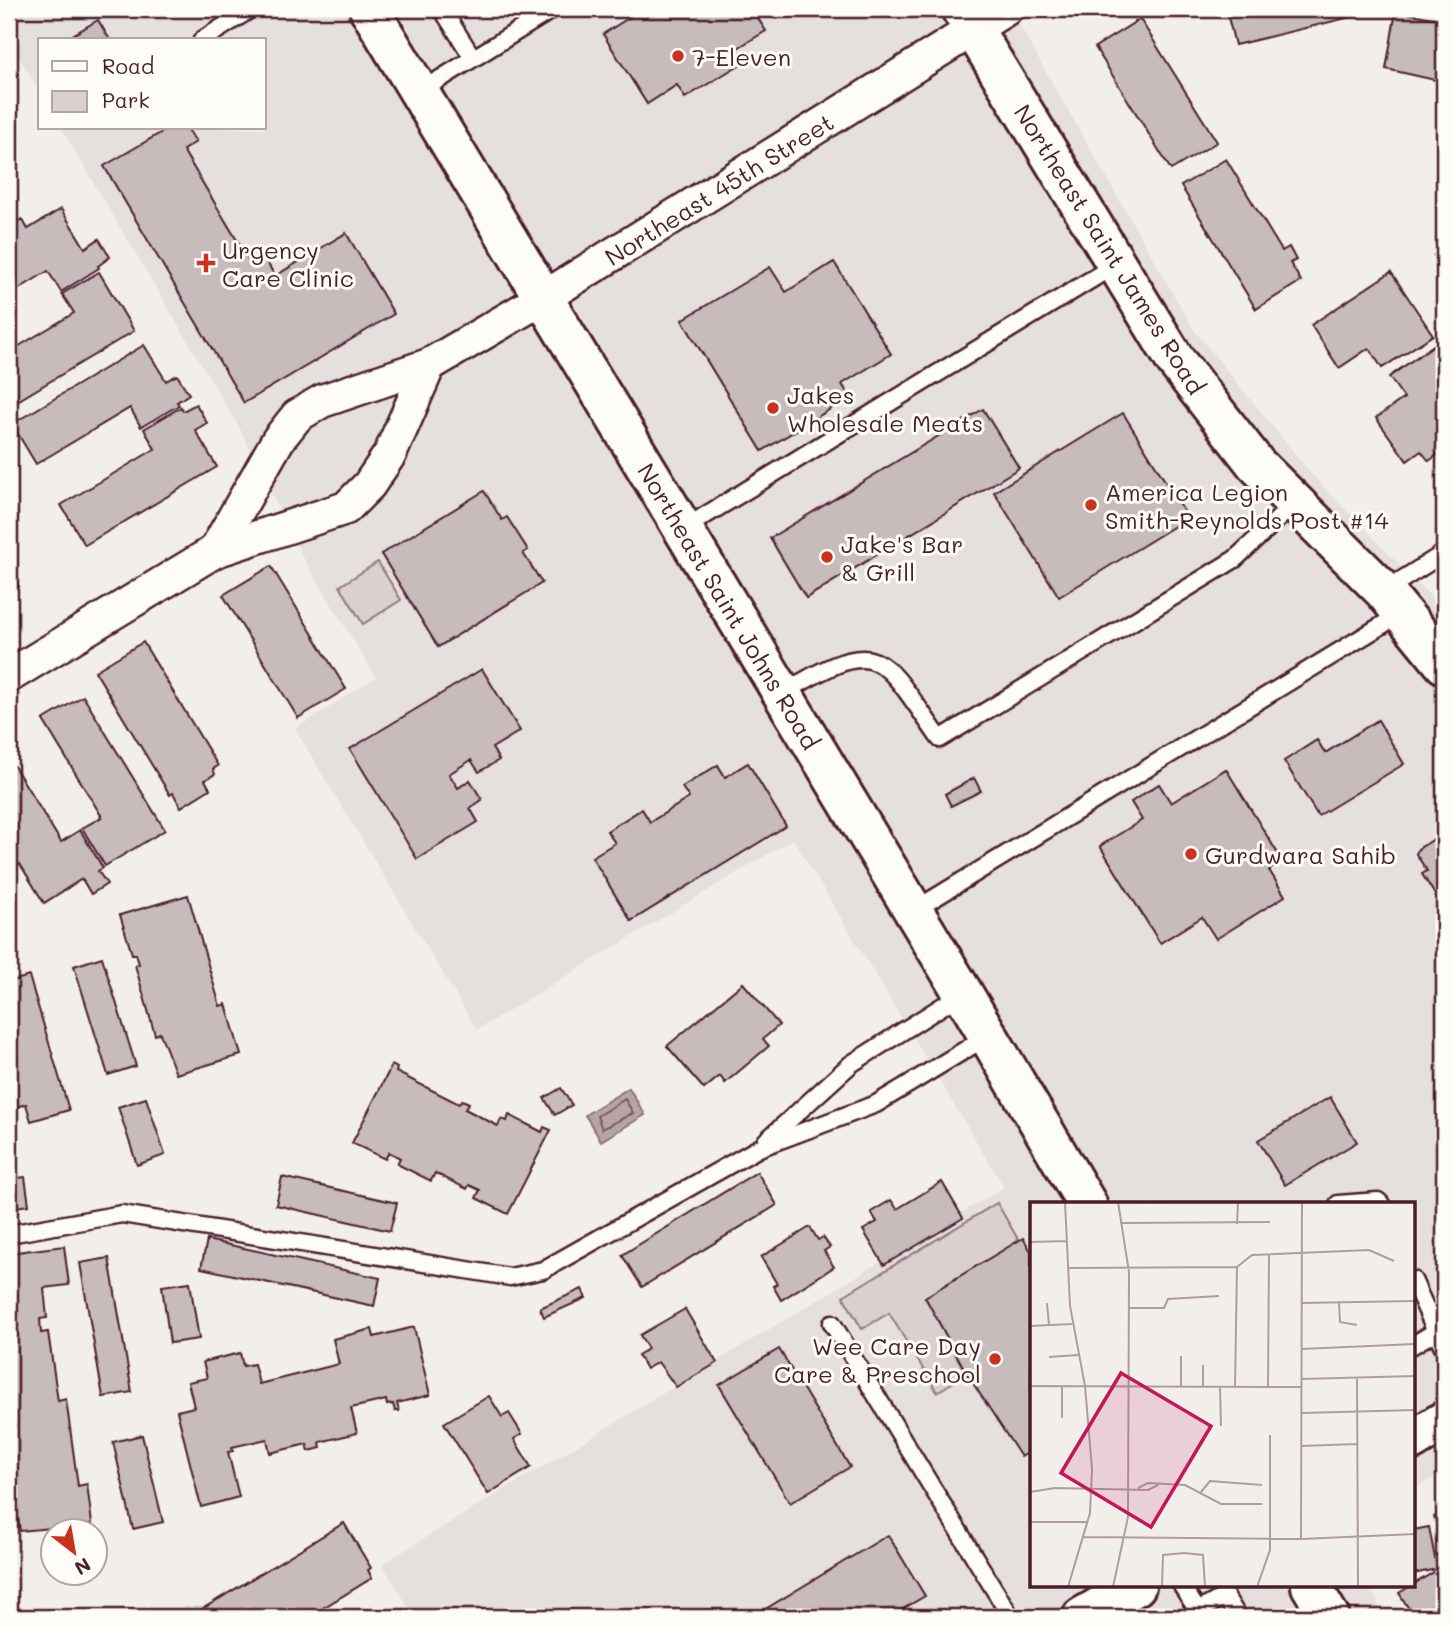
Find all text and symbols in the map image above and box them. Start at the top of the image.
legend [38,38,266,130]
place label: 7-Eleven [692,41,791,72]
marker: 7-Eleven [670,48,686,64]
text: Road [102,52,154,79]
text: Park [102,86,150,113]
street label: Northeast Saint James Road [1008,98,1212,400]
street label: Northeast 45th Street [599,106,839,272]
place label: Urgency Care Clinic [222,234,354,293]
marker: Urgency Care Clinic [196,253,216,273]
place label: Jakes Wholesale Meats [787,379,983,438]
marker: Jakes Wholesale Meats [765,400,781,416]
street label: Northeast Saint Johns Road [631,457,827,755]
place label: America Legion Smith-Reynolds Post #14 [1105,476,1388,535]
marker: America Legion Smith-Reynolds Post #14 [1083,497,1099,513]
place label: Jake's Bar & Grill [841,528,963,587]
marker: Jake's Bar & Grill [819,549,835,565]
place label: Gurdwara Sahib [1205,839,1396,870]
marker: Gurdwara Sahib [1183,846,1199,862]
inset map [1030,1202,1414,1588]
place label: Wee Care Day Care & Preschool [774,1330,981,1389]
marker: Wee Care Day Care & Preschool [987,1351,1003,1367]
north arrow [38,1518,108,1588]
text: N [70,1553,96,1581]

